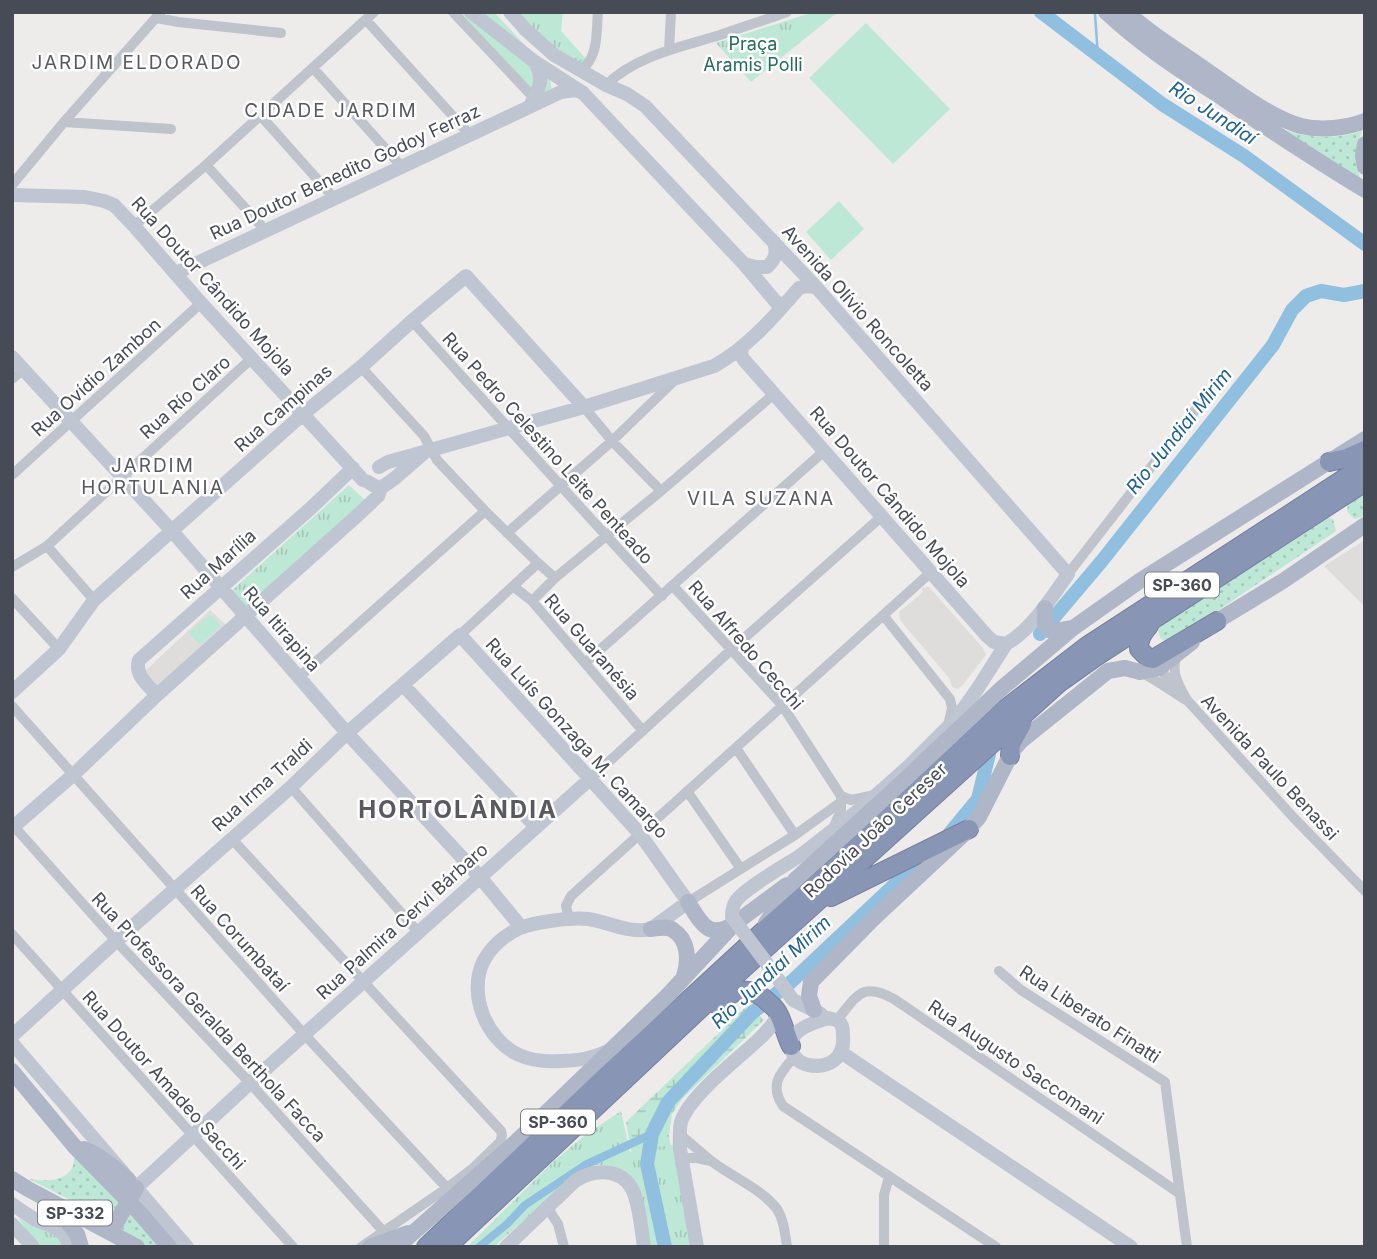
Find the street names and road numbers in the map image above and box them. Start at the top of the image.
street label: Rua Doutor Benedito Godoy Ferraz [207,100,483,244]
street label: Rua Doutor Cândido Mojola [127,192,299,380]
street label: Avenida Olívio Roncoletta [778,221,938,395]
street label: Rua Ovídio Zambon [27,313,165,441]
street label: Rua Pedro Celestino Leite Penteado [438,328,658,568]
street label: Rua Río Claro [136,351,234,443]
street label: Rua Campinas [230,360,336,456]
street label: Rua Doutor Cândido Mojola [806,402,974,592]
street label: Rua Marília [176,525,260,603]
road number: SP-360 [1145,572,1219,598]
street label: Rua Alfredo Cecchi [684,576,808,714]
street label: Rua Itirapina [239,582,325,676]
street label: Rua Guaranésia [540,590,644,704]
street label: Rua Luís Gonzaga M. Camargo [481,634,673,842]
street label: Avenida Paulo Benassi [1197,690,1343,844]
street label: Rua Irma Traldi [208,735,316,835]
street label: Rodovia João Cereser [799,758,951,902]
street label: Rua Palmira Cervi Bárbaro [312,839,492,1003]
street label: Rua Corumbataí [187,880,294,996]
street label: Rua Professora Geralda Berthola Facca [88,888,330,1146]
street label: Rua Liberato Finatti [1016,961,1164,1067]
street label: Rua Doutor Amadeo Sacchi [78,986,250,1174]
street label: Rua Augusto Saccomani [924,995,1108,1129]
road number: SP-360 [521,1110,595,1134]
road number: SP-332 [38,1200,112,1226]

